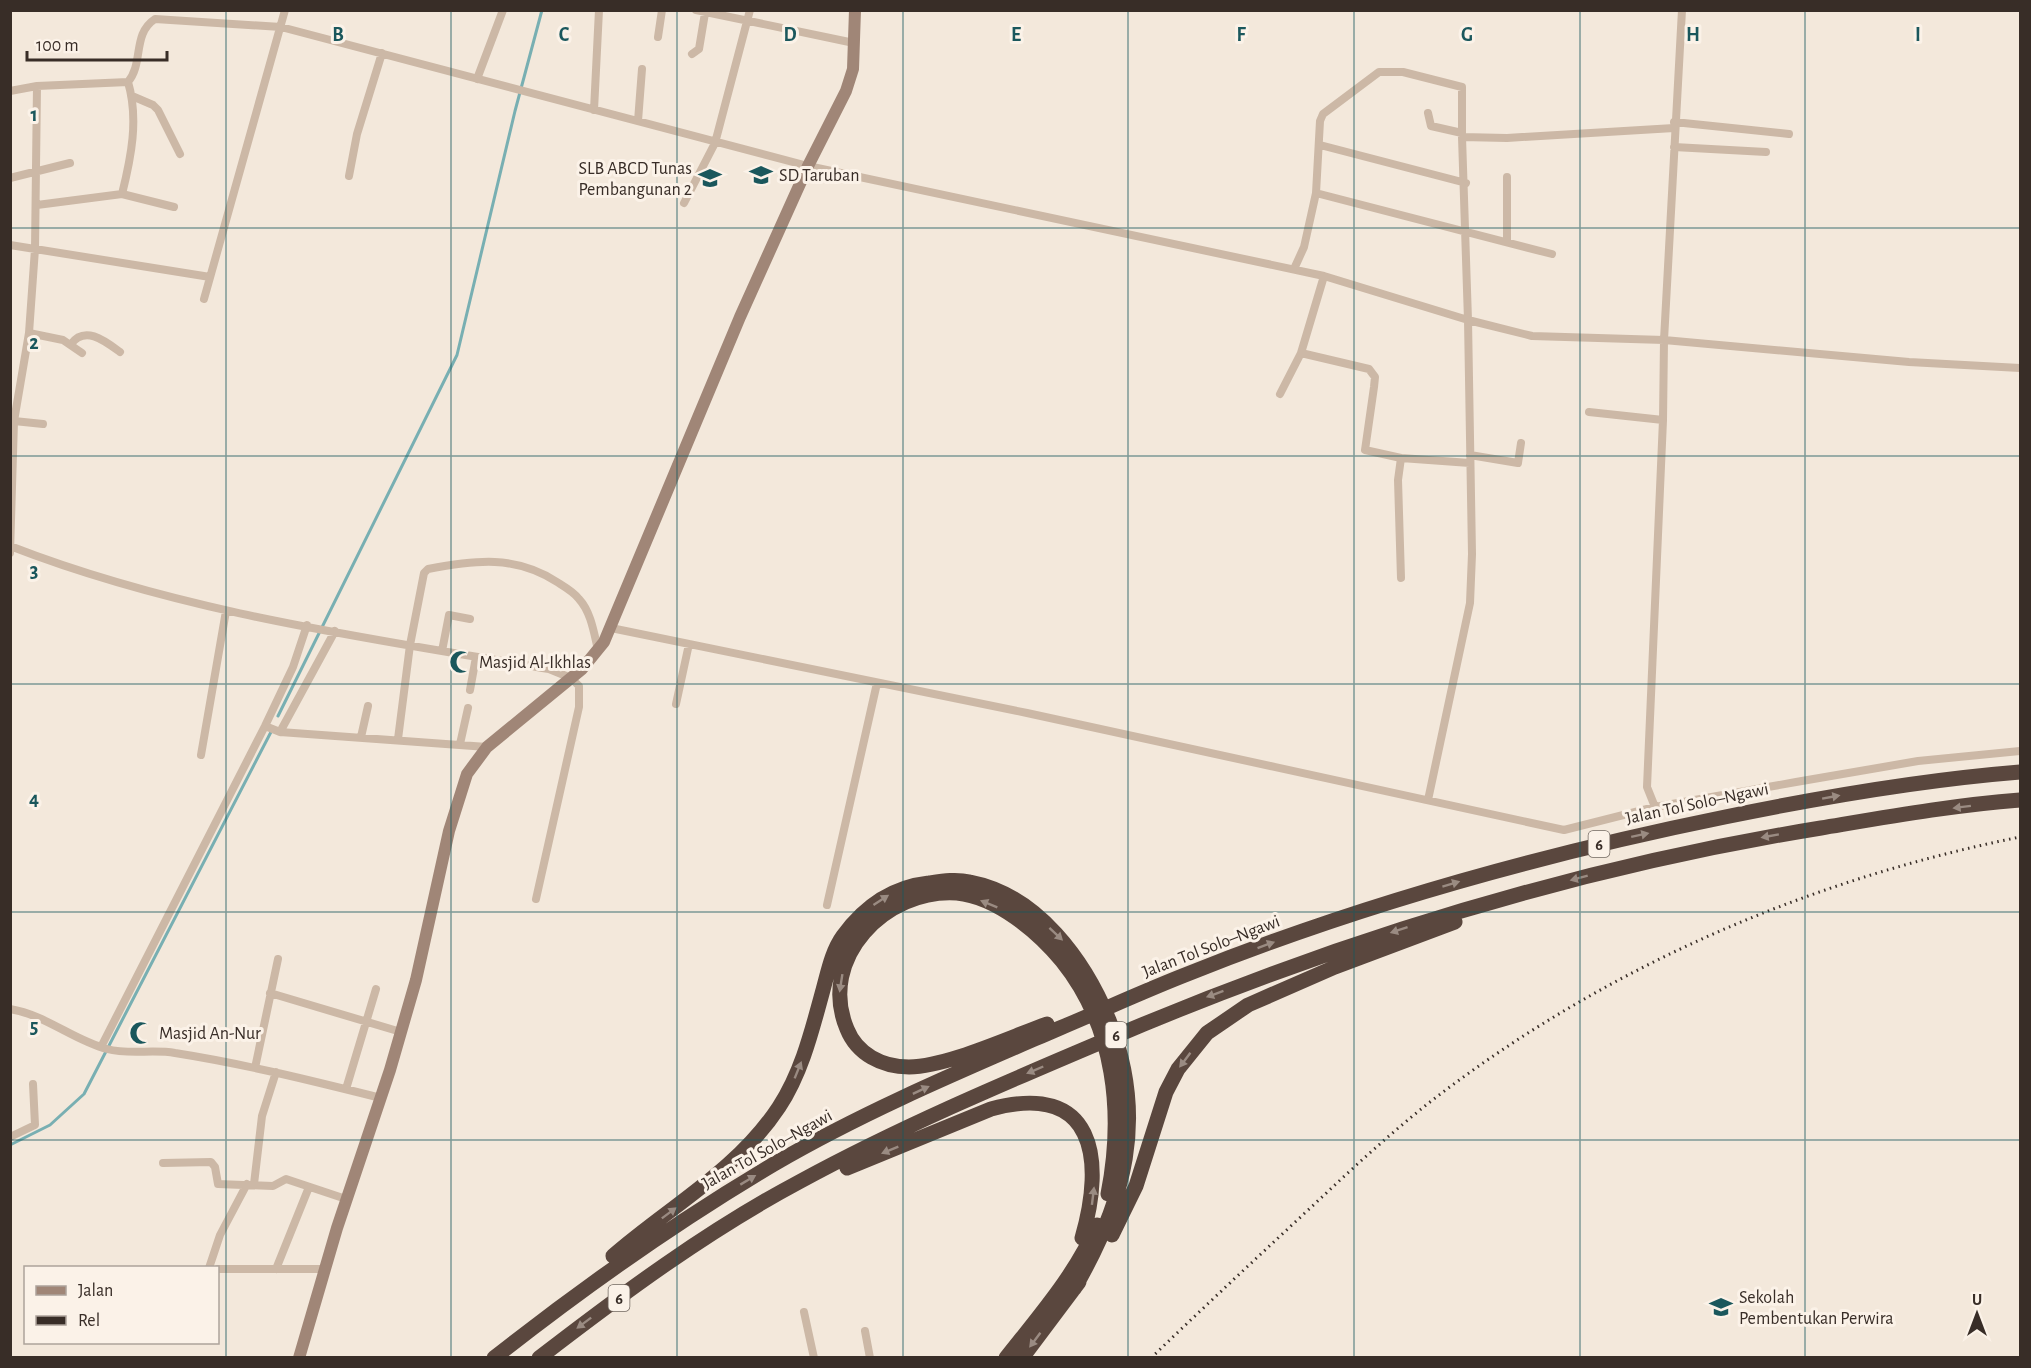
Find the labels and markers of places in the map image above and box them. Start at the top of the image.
place label: SLB ABCD Tunas Pembangunan 2 [578,160,692,199]
school or university icon: SD Taruban [748,162,774,188]
school or university icon: SLB ABCD Tunas Pembangunan 2 [697,165,723,191]
place label: SD Taruban [779,167,860,185]
mosque icon: Masjid Al-Ikhlas [448,649,474,675]
place label: Masjid Al-Ikhlas [479,654,591,672]
mosque icon: Masjid An-Nur [128,1020,154,1046]
place label: Masjid An-Nur [159,1025,261,1043]
place label: Sekolah Pembentukan Perwira [1739,1289,1894,1328]
school or university icon: Sekolah Pembentukan Perwira [1708,1294,1734,1320]

